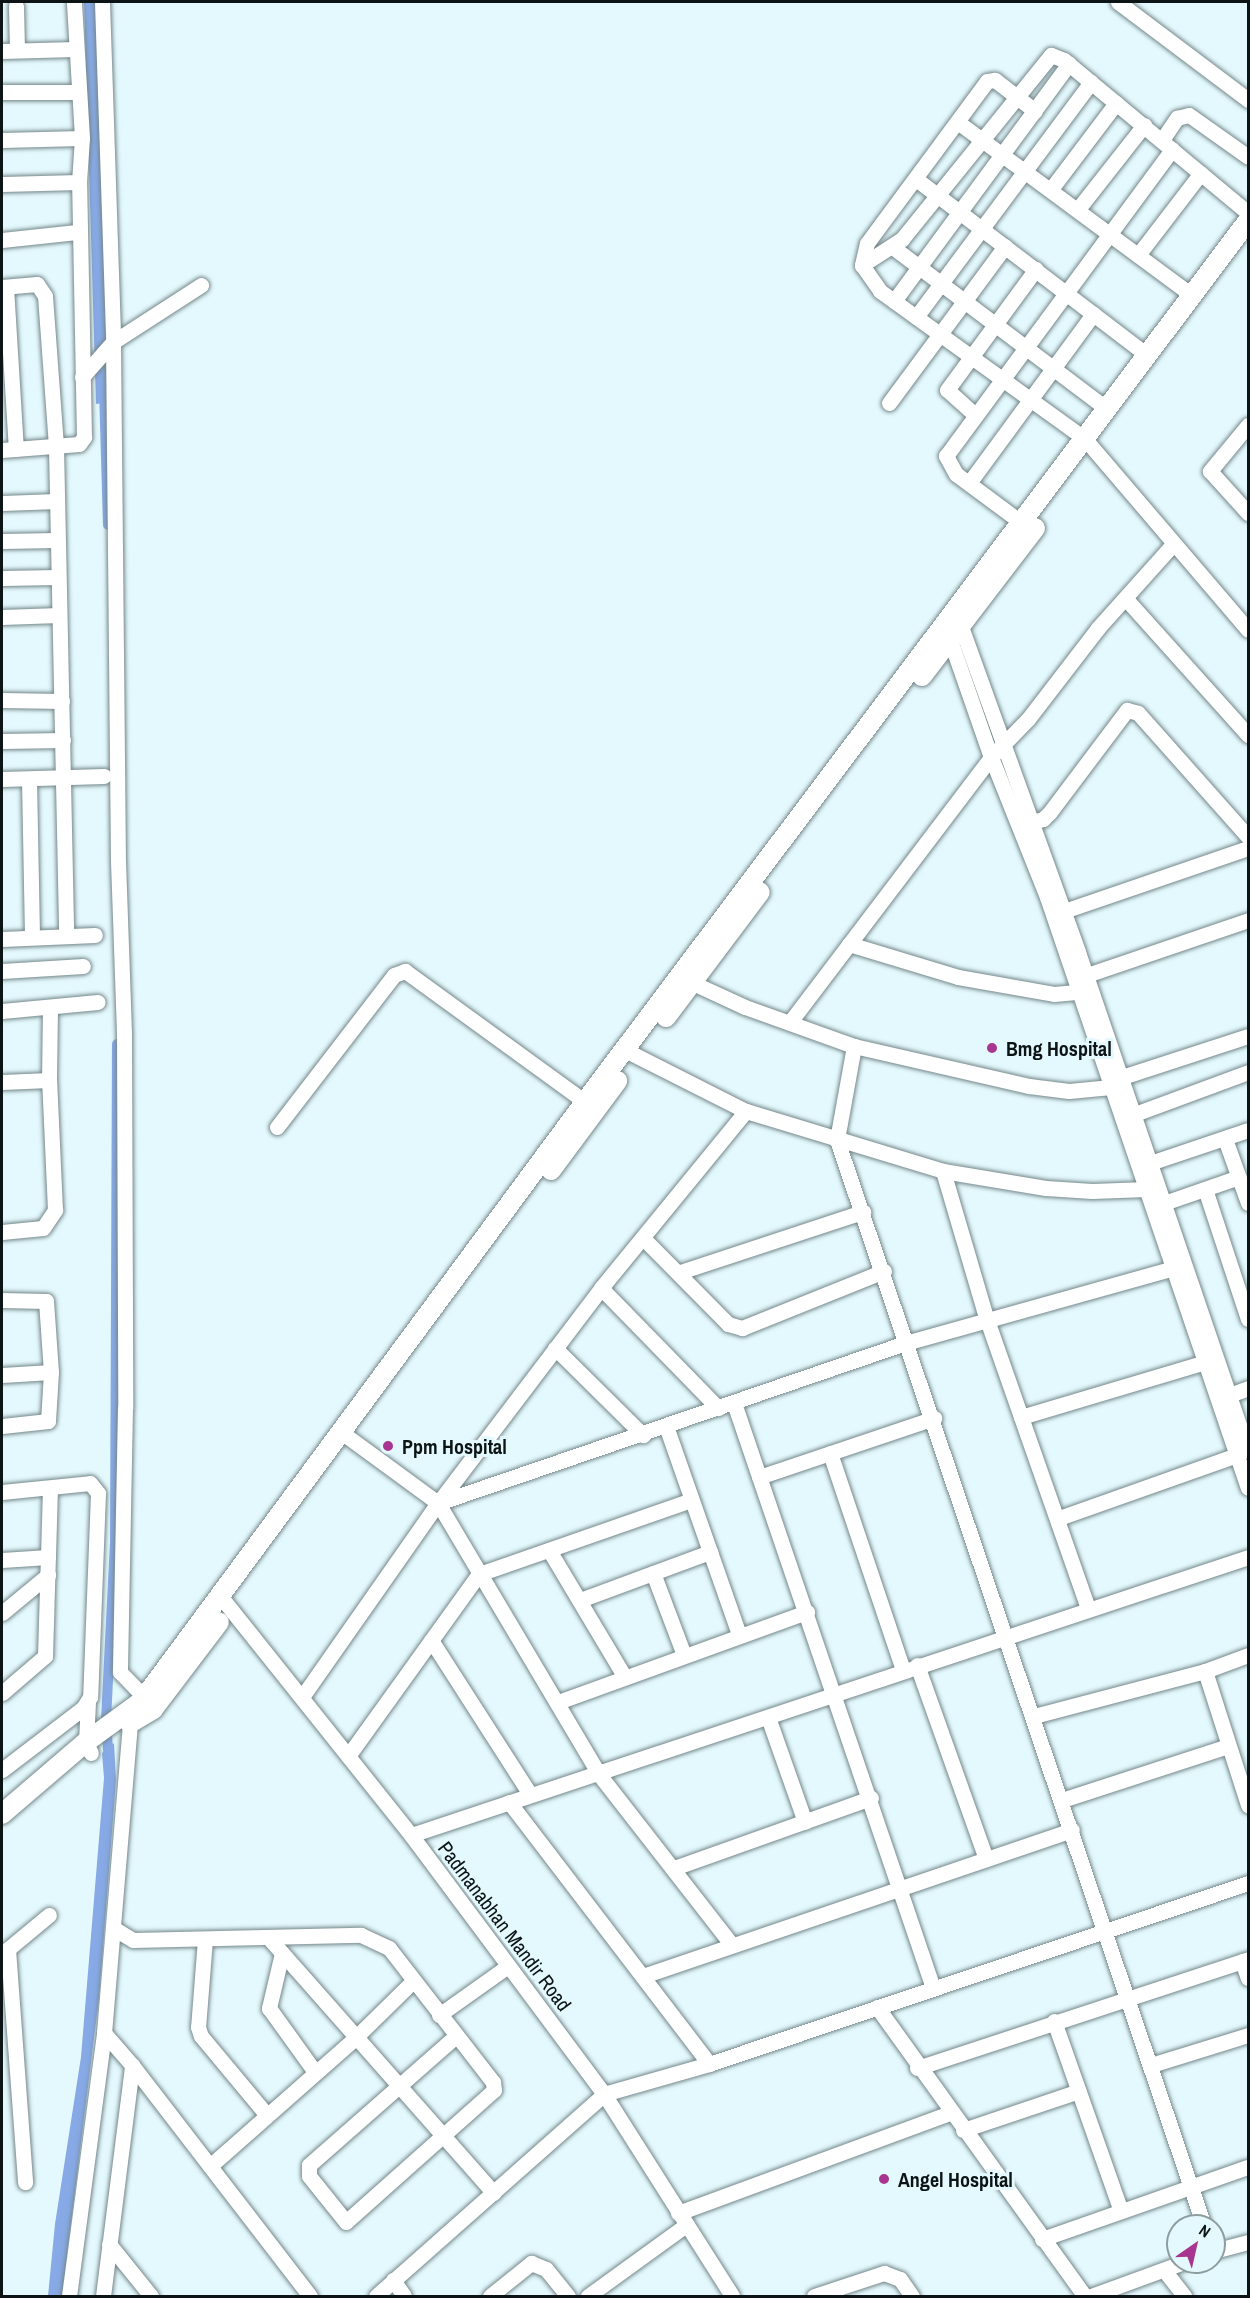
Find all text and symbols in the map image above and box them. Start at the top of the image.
place label: Bmg Hospital [1006,1036,1112,1060]
marker: Bmg Hospital [983,1039,1001,1057]
place label: Ppm Hospital [402,1434,507,1458]
marker: Ppm Hospital [379,1437,397,1455]
street label: Padmanabhan Mandir Road [433,1837,577,2015]
place label: Angel Hospital [898,2167,1013,2191]
marker: Angel Hospital [875,2170,893,2188]
north arrow [1166,2214,1226,2274]
text: N [1195,2219,1215,2243]

